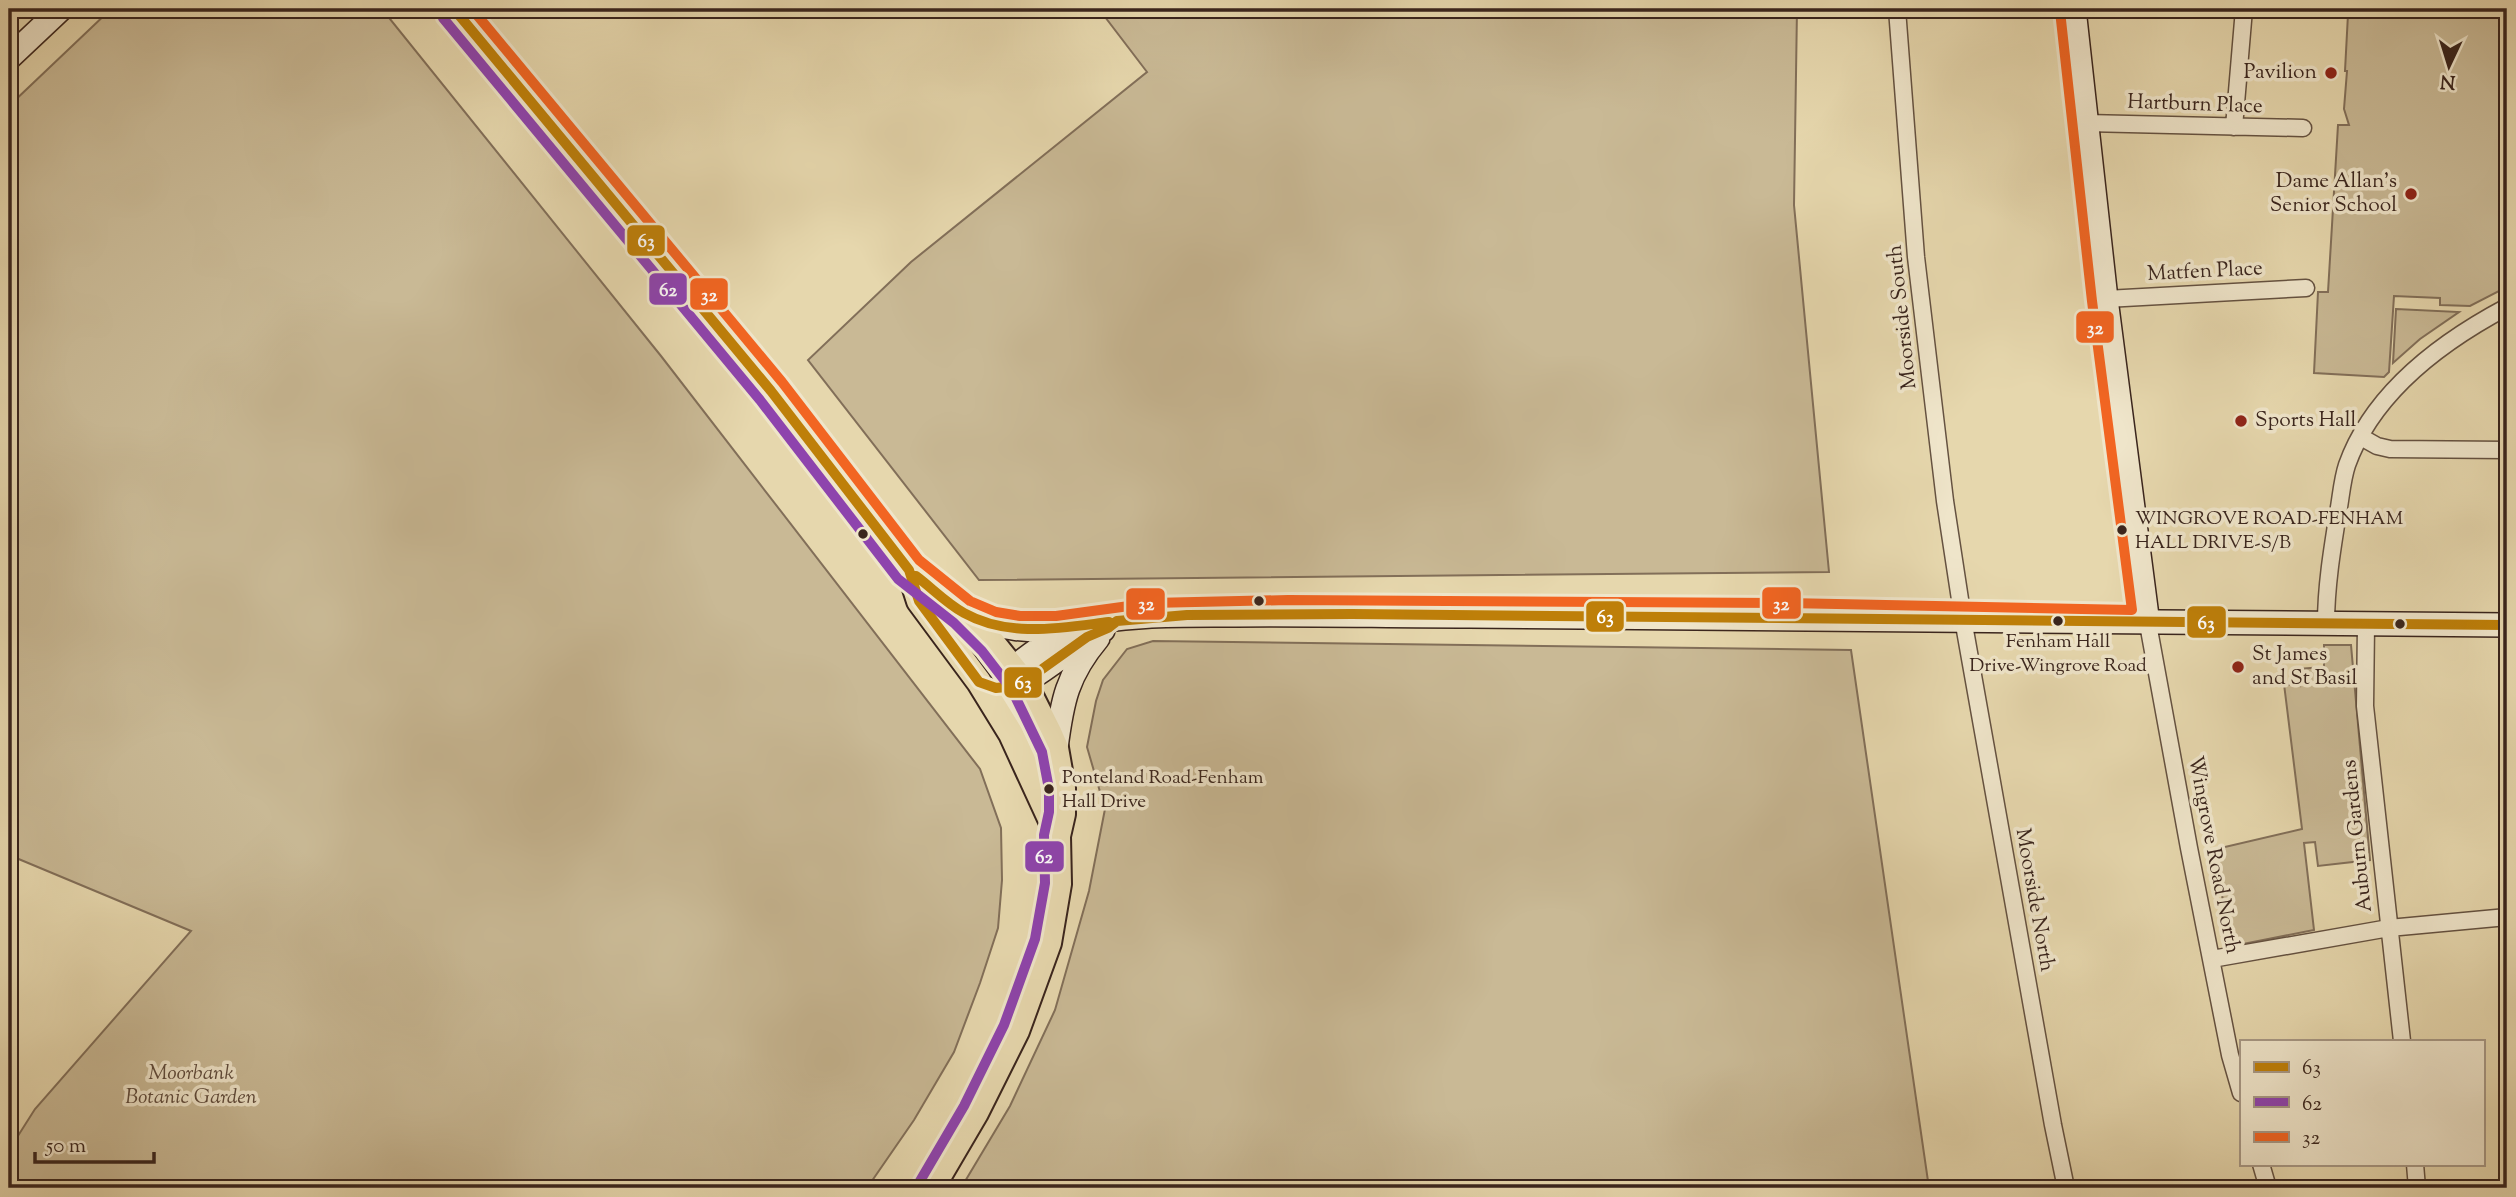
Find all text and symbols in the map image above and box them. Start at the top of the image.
north arrow [2414,32,2484,102]
place label: Pavilion [2244,58,2317,88]
marker: Pavilion [2323,65,2339,81]
text: N [2439,66,2456,94]
street label: Hartburn Place [2127,88,2263,122]
place label: Dame Allan's Senior School [2270,167,2397,221]
marker: Dame Allan's Senior School [2403,186,2419,202]
line badge: 63 [626,224,666,257]
text: 63 [637,229,655,256]
street label: Moorside South [1880,243,1926,391]
street label: Matfen Place [2146,254,2264,290]
line badge: 62 [648,272,688,306]
line badge: 32 [689,277,729,311]
text: 62 [659,278,677,305]
text: 32 [701,283,717,310]
line badge: 32 [2075,310,2115,344]
text: 32 [2087,316,2103,343]
place label: Sports Hall [2255,406,2357,436]
marker: Sports Hall [2233,413,2249,429]
place label: WINGROVE ROAD-FENHAM HALL DRIVE-S/B [2135,506,2404,557]
marker: WINGROVE ROAD-FENHAM HALL DRIVE-S/B [2115,523,2129,537]
unlabelled marker [856,527,870,541]
line badge: 32 [1761,586,1802,620]
line badge: 32 [1125,587,1166,621]
text: 32 [1138,592,1154,619]
text: 32 [1773,592,1789,619]
unlabelled marker [1252,594,1266,608]
line badge: 63 [1585,600,1625,633]
text: 63 [1596,605,1614,632]
line badge: 63 [2186,605,2227,639]
text: 63 [2197,611,2215,638]
marker: Fenham Hall Drive-Wingrove Road [2051,614,2065,628]
unlabelled marker [2393,617,2407,631]
place label: Fenham Hall Drive-Wingrove Road [1969,629,2147,680]
place label: St James and St Basil [2252,640,2358,694]
marker: St James and St Basil [2230,659,2246,675]
line badge: 63 [1003,666,1043,699]
text: 63 [1014,671,1032,698]
street label: Wingrove Road North [2179,754,2247,956]
street label: Auburn Gardens [2335,758,2381,914]
place label: Ponteland Road-Fenham Hall Drive [1062,765,1264,816]
marker: Ponteland Road-Fenham Hall Drive [1042,782,1056,796]
street label: Moorside North [2007,826,2061,974]
line badge: 62 [1024,840,1065,873]
text: 62 [1035,845,1053,872]
legend [2240,1040,2484,1166]
text: 63 [2302,1054,2321,1084]
park label: Moorbank Botanic Garden [125,1059,257,1113]
text: 62 [2302,1090,2322,1120]
scale bar [35,1120,154,1164]
text: 32 [2302,1124,2320,1154]
text: 50 m [45,1132,86,1162]

